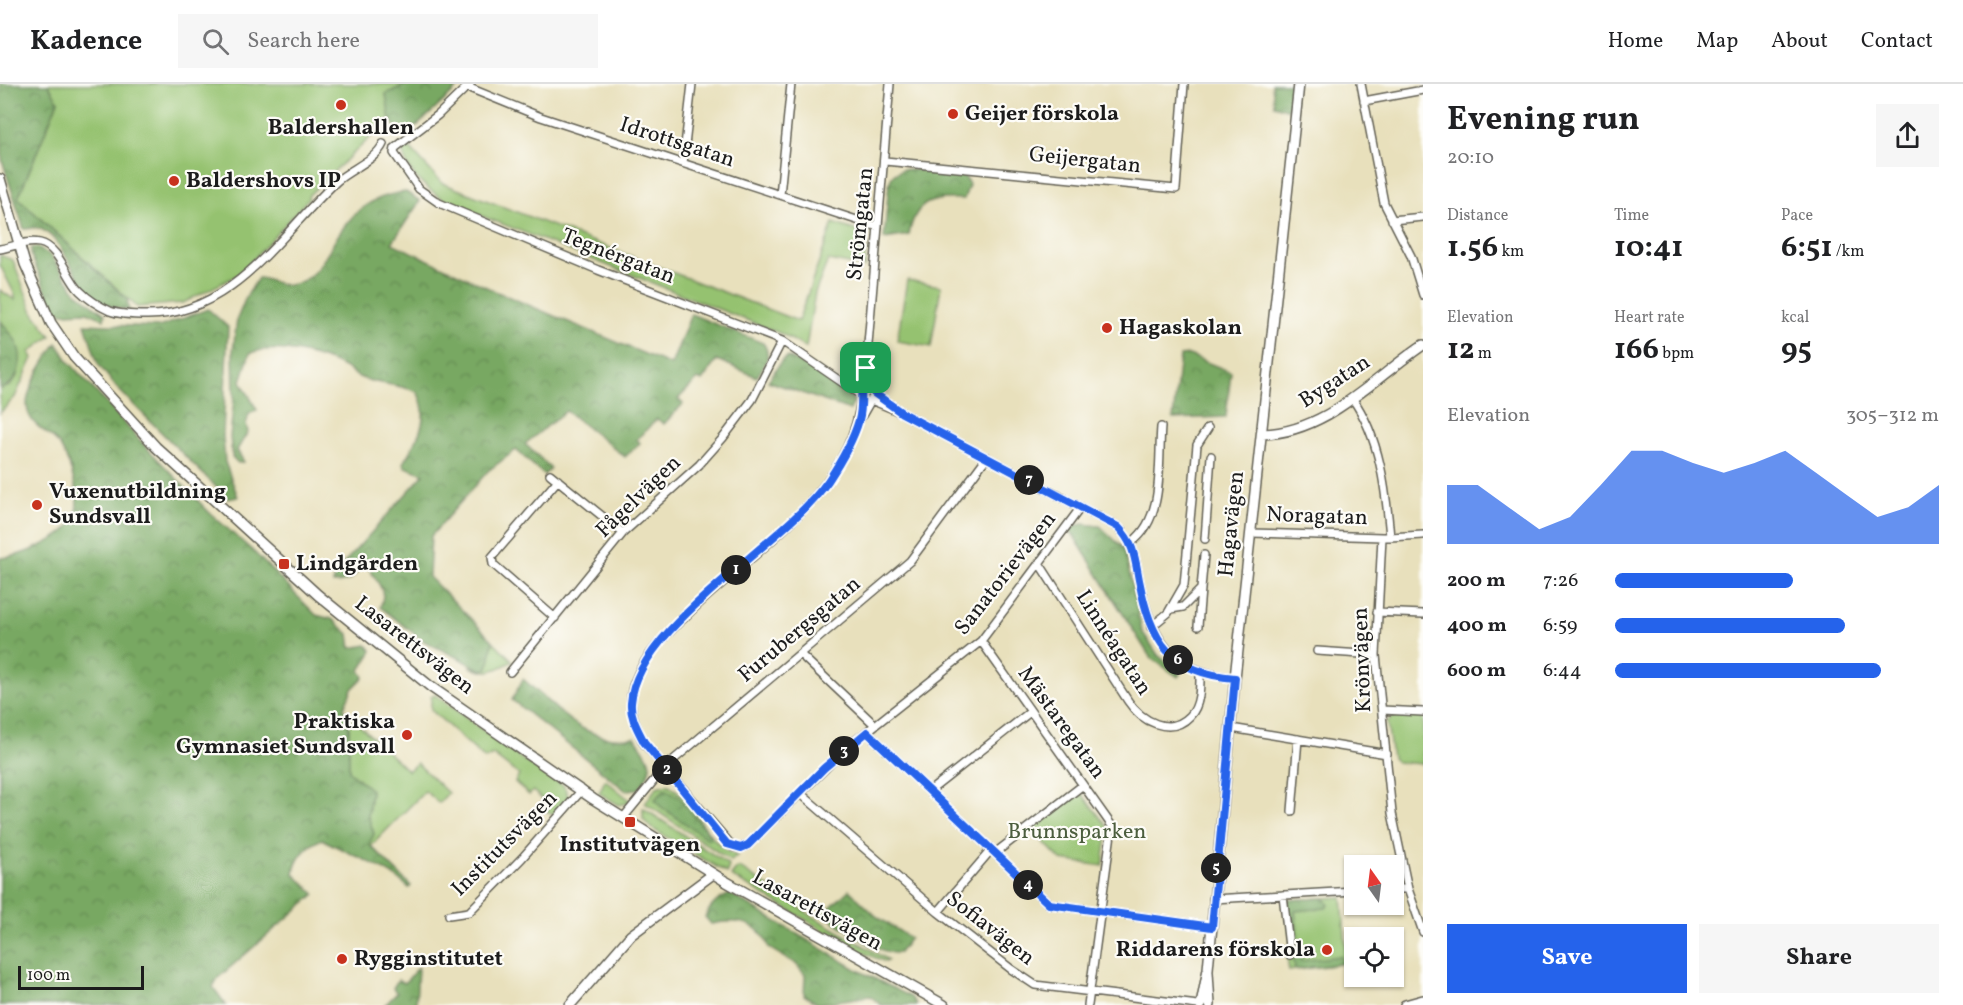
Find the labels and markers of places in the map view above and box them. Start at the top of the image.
marker: Baldershallen [334,98,348,112]
place label: Geijer förskola [965,99,1119,130]
marker: Geijer förskola [946,107,960,121]
place label: Baldershallen [268,113,414,144]
place label: Baldershovs IP [186,166,341,197]
marker: Baldershovs IP [167,174,181,188]
place label: Hagaskolan [1119,313,1242,344]
marker: Hagaskolan [1100,321,1114,335]
pin [840,342,891,393]
pin: 7 [1014,465,1044,495]
place label: Vuxenutbildning Sundsvall [49,477,226,533]
marker: Vuxenutbildning Sundsvall [30,498,44,512]
place label: Lindgården [296,549,418,580]
pin: 1 [721,555,751,585]
marker: Lindgården [277,557,291,571]
pin: 6 [1163,645,1193,675]
place label: Praktiska Gymnasiet Sundsvall [176,707,395,763]
marker: Praktiska Gymnasiet Sundsvall [400,728,414,742]
pin: 3 [829,736,859,766]
pin: 2 [652,755,682,785]
marker: Institutvägen [623,815,637,829]
place label: Institutvägen [560,830,700,861]
pin: 5 [1201,853,1231,883]
pin: 4 [1013,870,1043,900]
place label: Riddarens förskola [1116,935,1315,966]
marker: Riddarens förskola [1320,943,1334,957]
place label: Rygginstitutet [354,944,503,975]
marker: Rygginstitutet [335,952,349,966]

